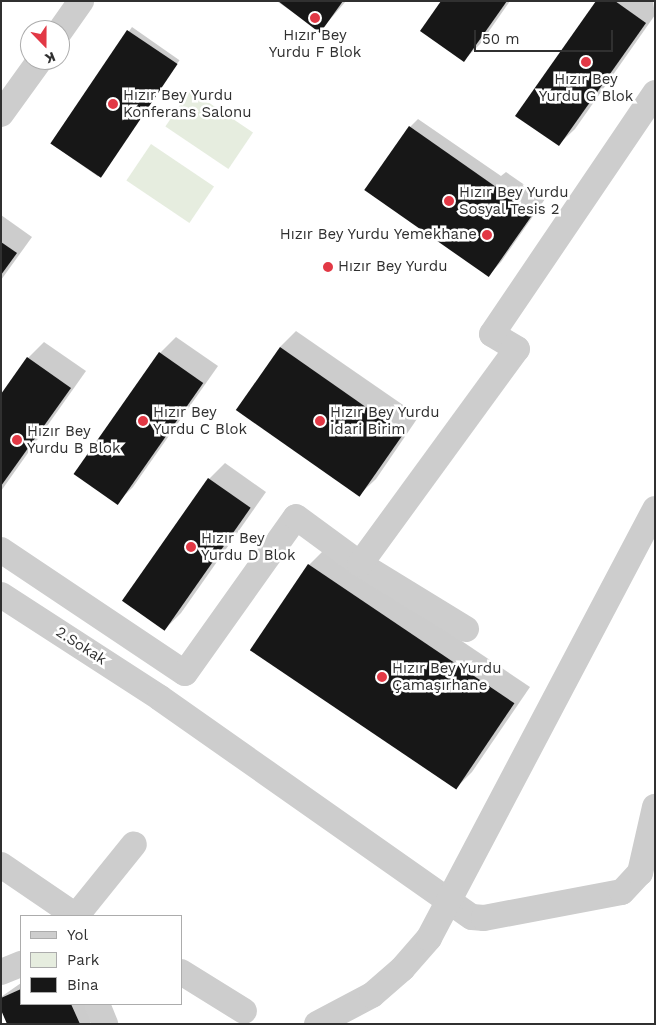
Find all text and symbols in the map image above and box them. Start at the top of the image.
marker: Hızır Bey Yurdu F Blok [309,12,321,24]
north arrow [20,20,70,70]
scale bar [476,20,615,52]
place label: Hızır Bey Yurdu F Blok [269,26,361,61]
text: 50 m [482,30,519,48]
text: K [43,49,58,67]
marker: Hızır Bey Yurdu G Blok [580,56,592,68]
place label: Hızır Bey Yurdu G Blok [539,70,633,105]
place label: Hızır Bey Yurdu Konferans Salonu [123,86,252,121]
marker: Hızır Bey Yurdu Konferans Salonu [107,98,119,110]
place label: Hızır Bey Yurdu Sosyal Tesis 2 [459,183,570,218]
marker: Hızır Bey Yurdu Sosyal Tesis 2 [443,195,455,207]
place label: Hızır Bey Yurdu Yemekhane [278,226,477,244]
marker: Hızır Bey Yurdu Yemekhane [481,229,493,241]
place label: Hızır Bey Yurdu [338,258,449,276]
marker: Hızır Bey Yurdu [322,261,334,273]
place label: Hızır Bey Yurdu C Blok [153,403,247,438]
place label: Hızır Bey Yurdu İdari Birim [330,403,441,438]
marker: Hızır Bey Yurdu C Blok [137,415,149,427]
marker: Hızır Bey Yurdu İdari Birim [314,415,326,427]
place label: Hızır Bey Yurdu B Blok [27,422,120,457]
marker: Hızır Bey Yurdu B Blok [11,434,23,446]
place label: Hızır Bey Yurdu D Blok [201,529,296,564]
marker: Hızır Bey Yurdu D Blok [185,541,197,553]
street label: 2.Sokak [52,623,110,669]
place label: Hızır Bey Yurdu Çamaşırhane [392,659,503,694]
marker: Hızır Bey Yurdu Çamaşırhane [376,671,388,683]
legend [20,915,182,1005]
text: Yol [67,926,88,944]
text: Park [67,951,99,969]
text: Bina [67,976,99,994]

